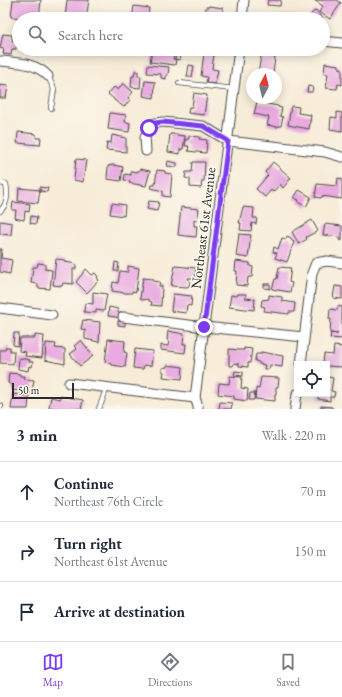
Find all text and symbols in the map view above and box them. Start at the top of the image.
search box [12,12,330,56]
icon: search [26,23,48,45]
text: Search here [58,25,123,44]
north arrow [246,68,282,104]
route start [140,119,158,137]
street label: Northeast 61st Avenue [187,166,219,290]
route end [195,318,213,336]
map controls [294,361,330,397]
button: locate [294,361,330,397]
scale bar [12,381,74,400]
text: 50 m [18,383,39,397]
text: 3 min [16,424,57,446]
text: Walk · 220 m [262,427,326,444]
text: Continue [54,474,114,493]
icon: ahead [16,481,38,503]
text: 70 m [301,483,326,500]
text: Northeast 76th Circle [54,493,163,510]
text: Turn right [54,534,122,553]
icon: right [16,541,38,563]
text: 150 m [295,543,326,560]
text: Northeast 61st Avenue [54,553,168,570]
icon: arrive [16,601,38,623]
text: Arrive at destination [54,602,185,621]
tab: Map [42,651,64,689]
tab: Directions [148,651,192,689]
tab: Saved [276,651,300,689]

